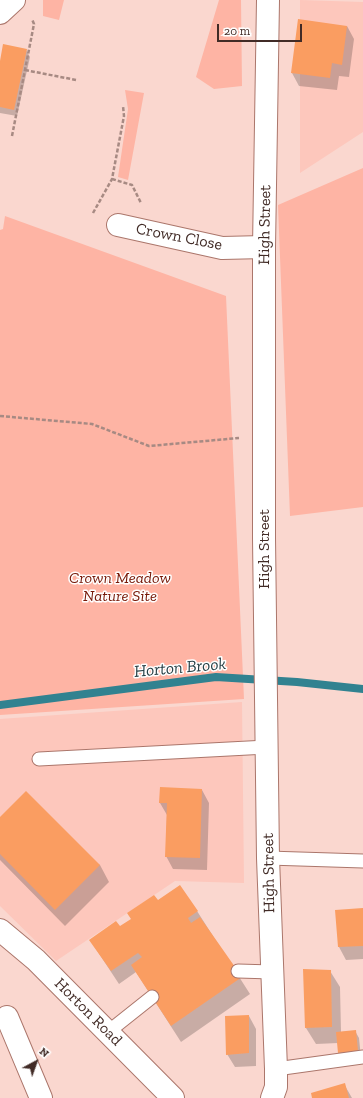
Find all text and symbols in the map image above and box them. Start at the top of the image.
scale bar [219,16,304,42]
text: 20 m [224,24,250,38]
street label: High Street [255,185,275,265]
street label: Crown Close [134,219,224,255]
street label: High Street [254,509,274,589]
park label: Crown Meadow Nature Site [69,568,171,606]
water label: Horton Brook [133,654,227,682]
street label: High Street [259,833,279,913]
street label: Horton Road [50,974,126,1050]
north arrow [16,1042,56,1082]
text: N [37,1045,52,1060]

